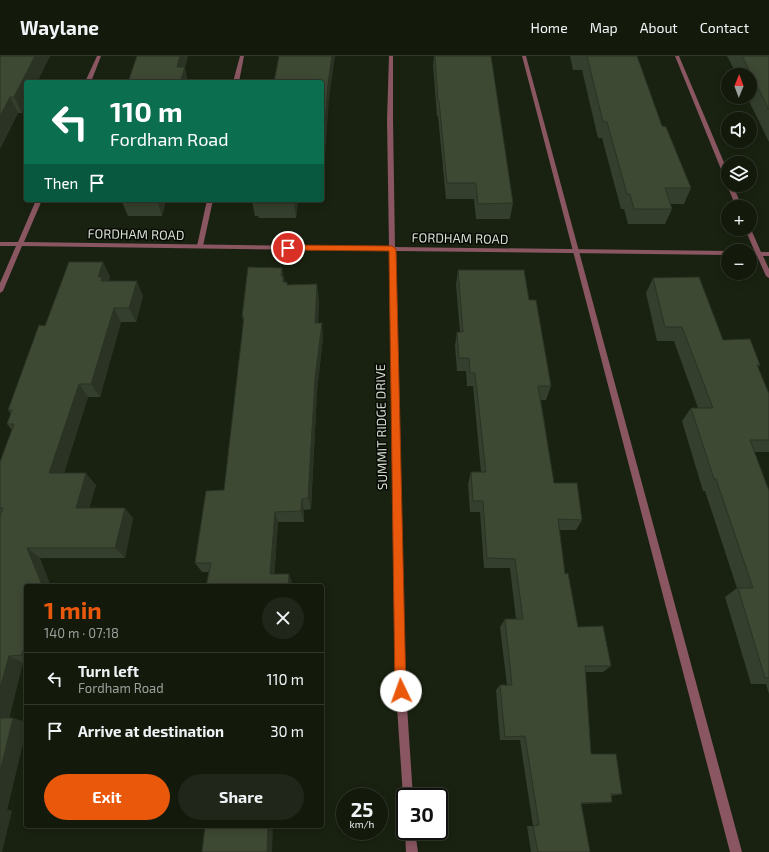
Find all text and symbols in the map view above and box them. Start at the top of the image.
text: Waylane [20,16,99,39]
text: Home [531,19,568,36]
text: Map [590,19,618,36]
text: About [640,19,678,36]
text: Contact [700,19,749,36]
north arrow [721,68,757,104]
map controls [721,68,757,280]
text: 110 m [110,94,183,128]
icon: left [44,96,96,148]
button: sound [721,112,757,148]
text: Fordham Road [110,128,229,150]
button: layers [721,156,757,192]
icon: arrive [86,172,108,194]
text: Then [44,174,78,192]
button: + [721,200,757,236]
street label: FORDHAM ROAD [88,225,184,243]
street label: FORDHAM ROAD [412,229,508,247]
pin [271,231,305,265]
icon: arrive [277,237,299,259]
button: − [721,244,757,280]
street label: SUMMIT RIDGE DRIVE [372,364,390,490]
text: 1 min [44,595,102,624]
button: close [262,597,304,639]
text: 140 m · 07:18 [44,625,119,641]
text: Turn left [78,662,139,680]
icon: left [44,668,66,690]
text: 110 m [267,670,304,688]
position arrow [380,670,422,712]
text: Fordham Road [78,680,164,696]
icon: arrive [44,720,66,742]
text: Arrive at destination [78,722,224,740]
text: 30 m [270,722,304,740]
button: Exit [44,774,170,820]
button: Share [178,774,304,820]
speed limit sign: 30 [396,788,448,840]
text: 25 [351,797,373,821]
text: km/h [350,818,374,830]

